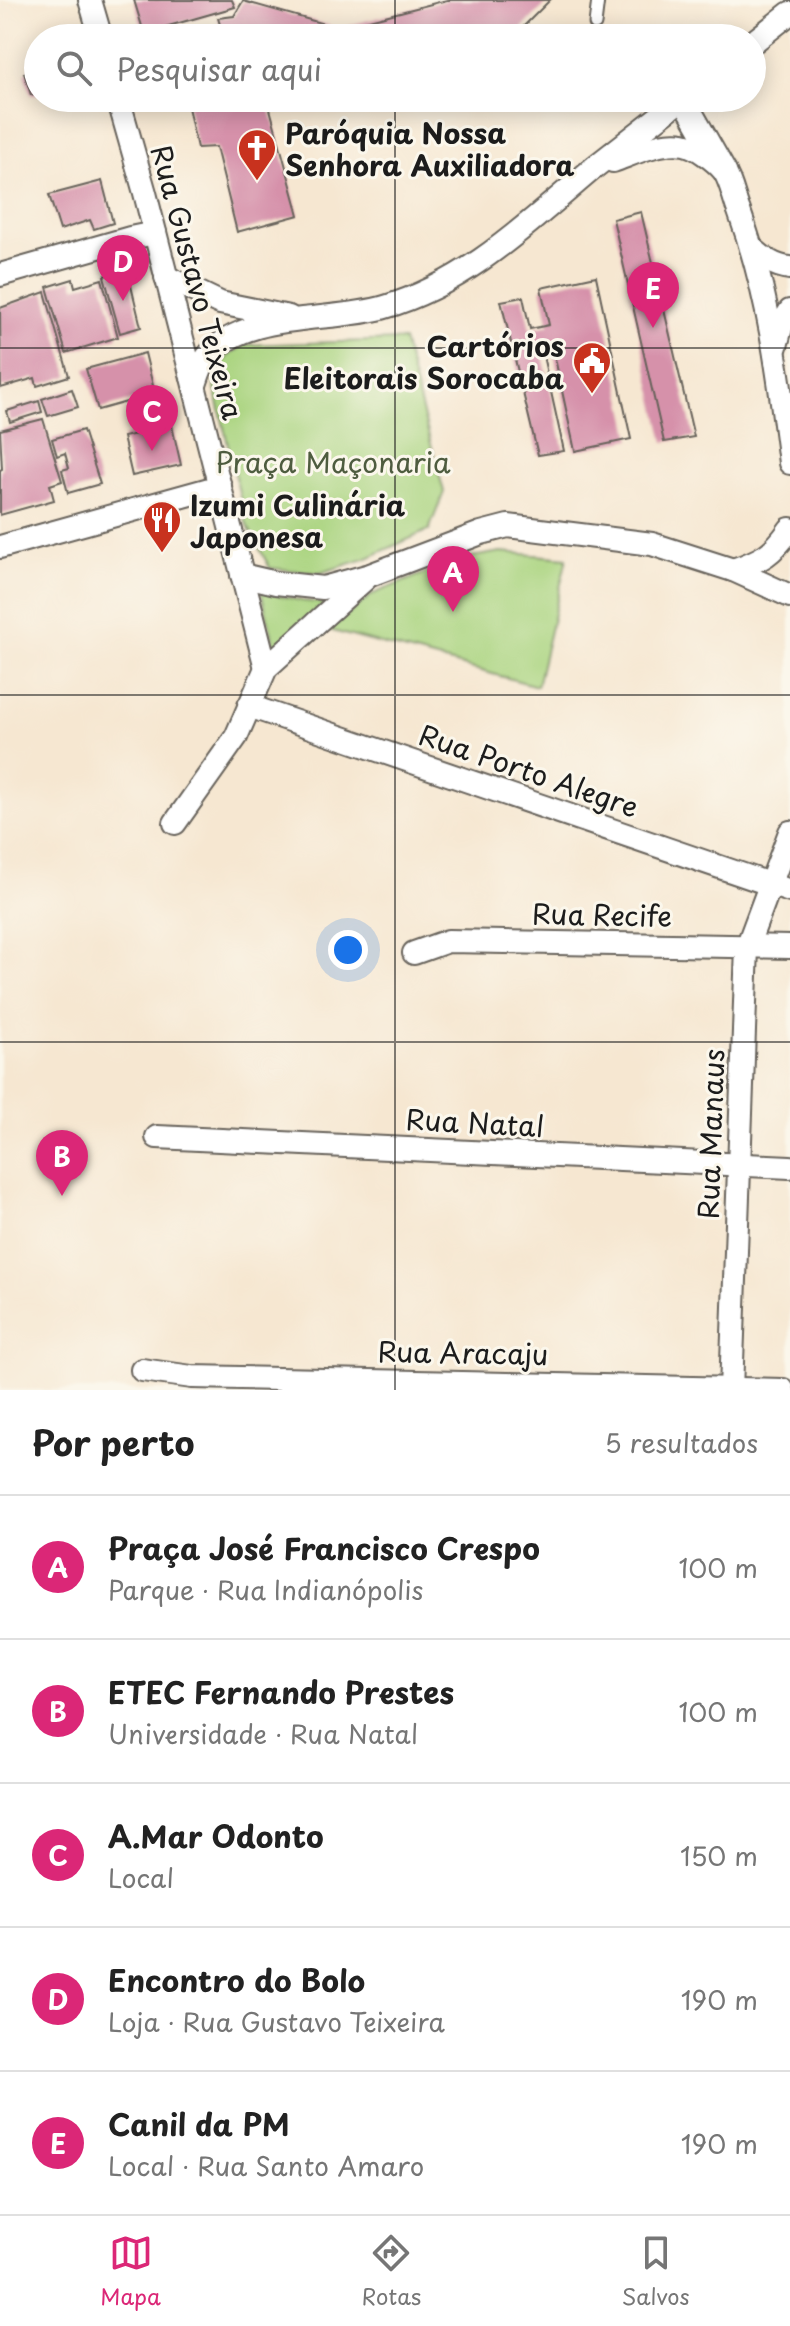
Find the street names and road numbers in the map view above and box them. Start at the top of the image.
street label: Rua Gustavo Teixeira [141,140,255,424]
street label: Rua Porto Alegre [413,712,645,828]
street label: Rua Recife [531,891,673,937]
street label: Rua Manaus [686,1048,734,1220]
street label: Rua Natal [405,1097,545,1147]
street label: Rua Aracaju [377,1329,549,1375]

